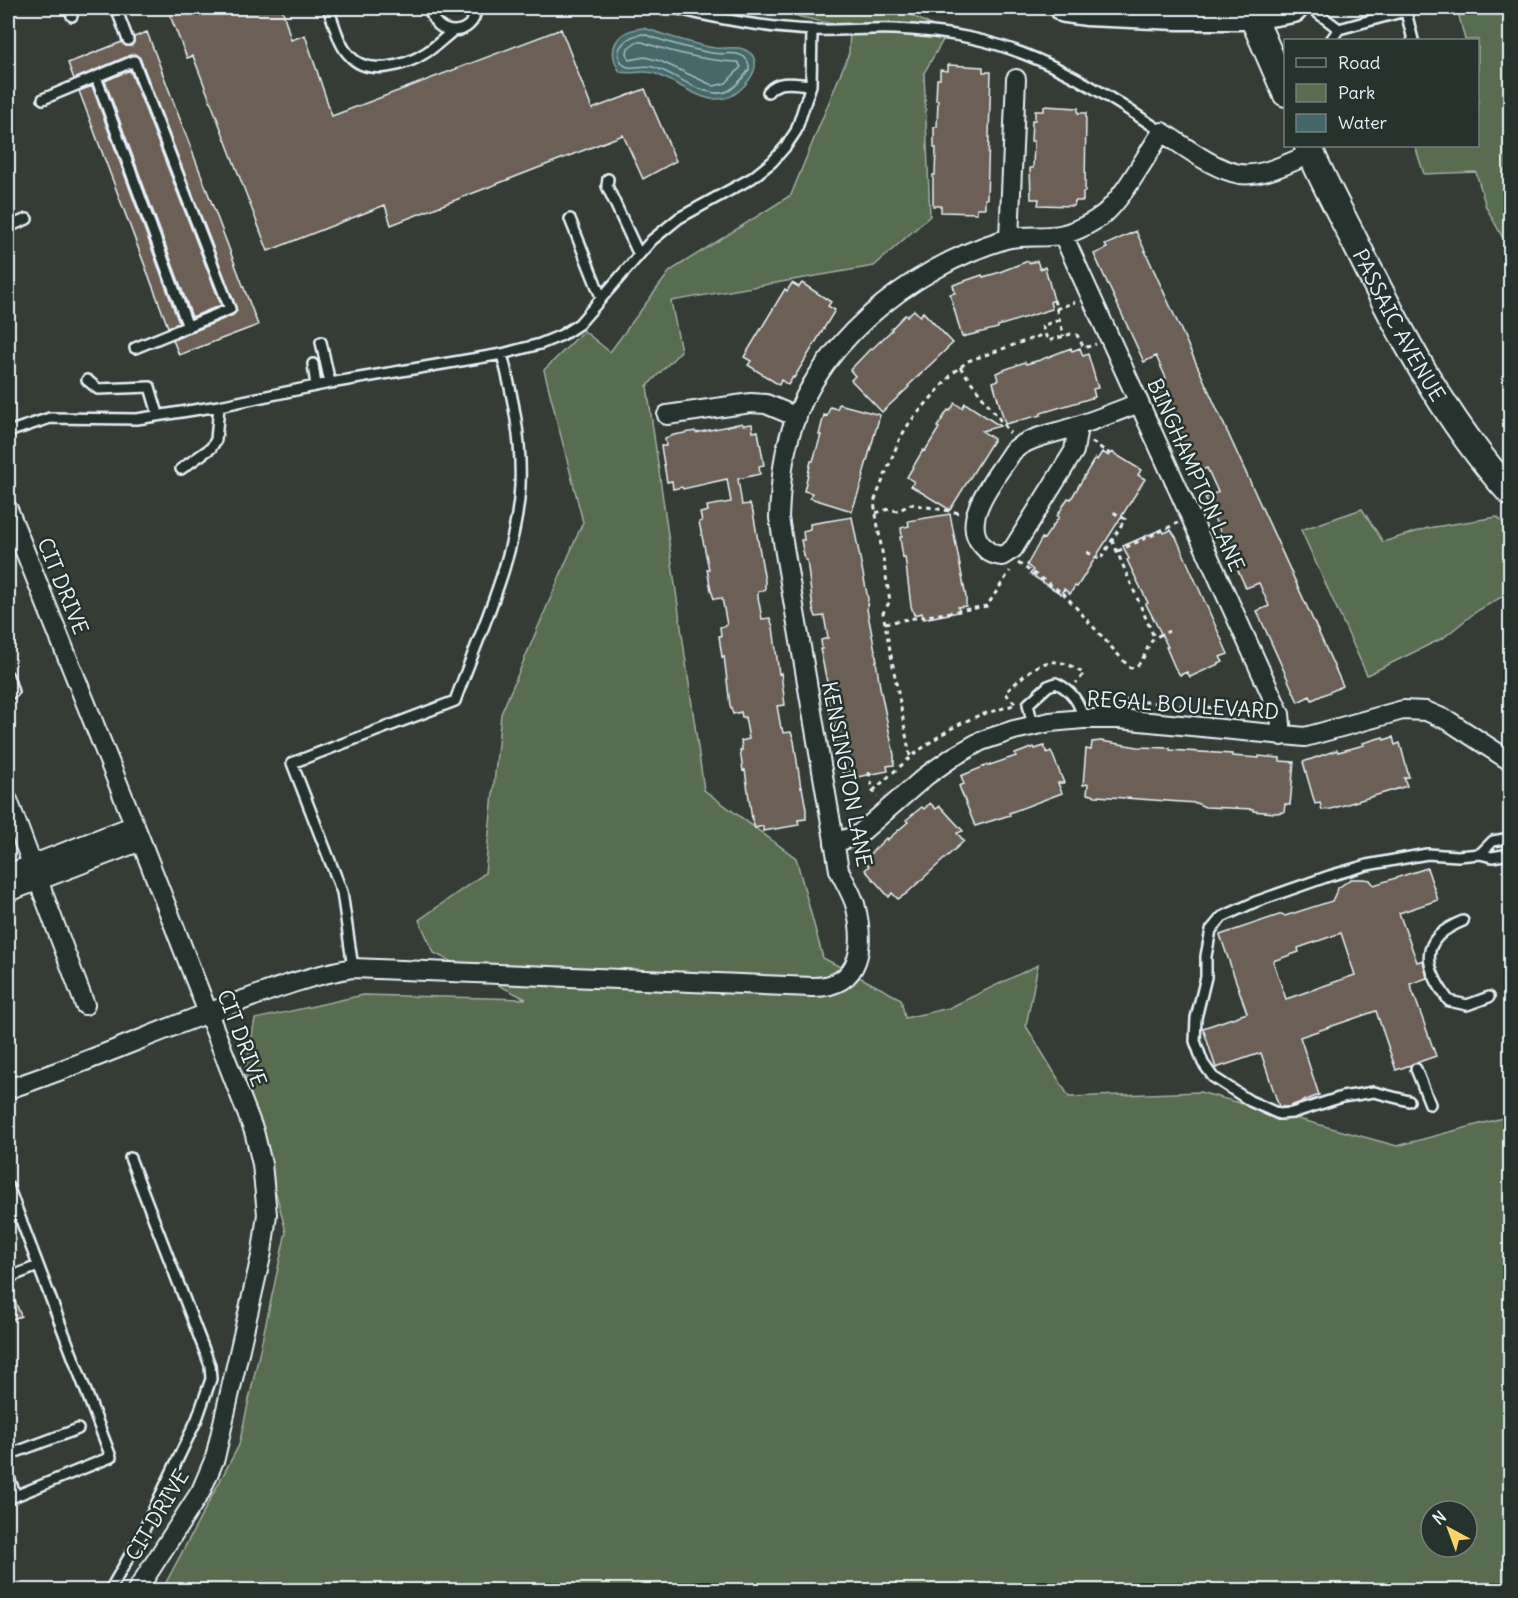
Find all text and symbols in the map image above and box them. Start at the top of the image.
legend [1284,39,1479,147]
text: Road [1338,51,1381,74]
text: Park [1338,81,1375,104]
text: Water [1338,111,1388,134]
street label: PASSAIC AVENUE [1347,244,1452,406]
street label: BINGHAMPTON LANE [1141,374,1251,576]
street label: CIT DRIVE [31,534,95,638]
street label: KENSINGTON LANE [816,679,878,869]
street label: REGAL BOULEVARD [1086,685,1280,725]
street label: CIT DRIVE [211,986,273,1090]
street label: CIT DRIVE [119,1464,195,1566]
north arrow [1419,1499,1479,1559]
text: N [1428,1507,1450,1529]

